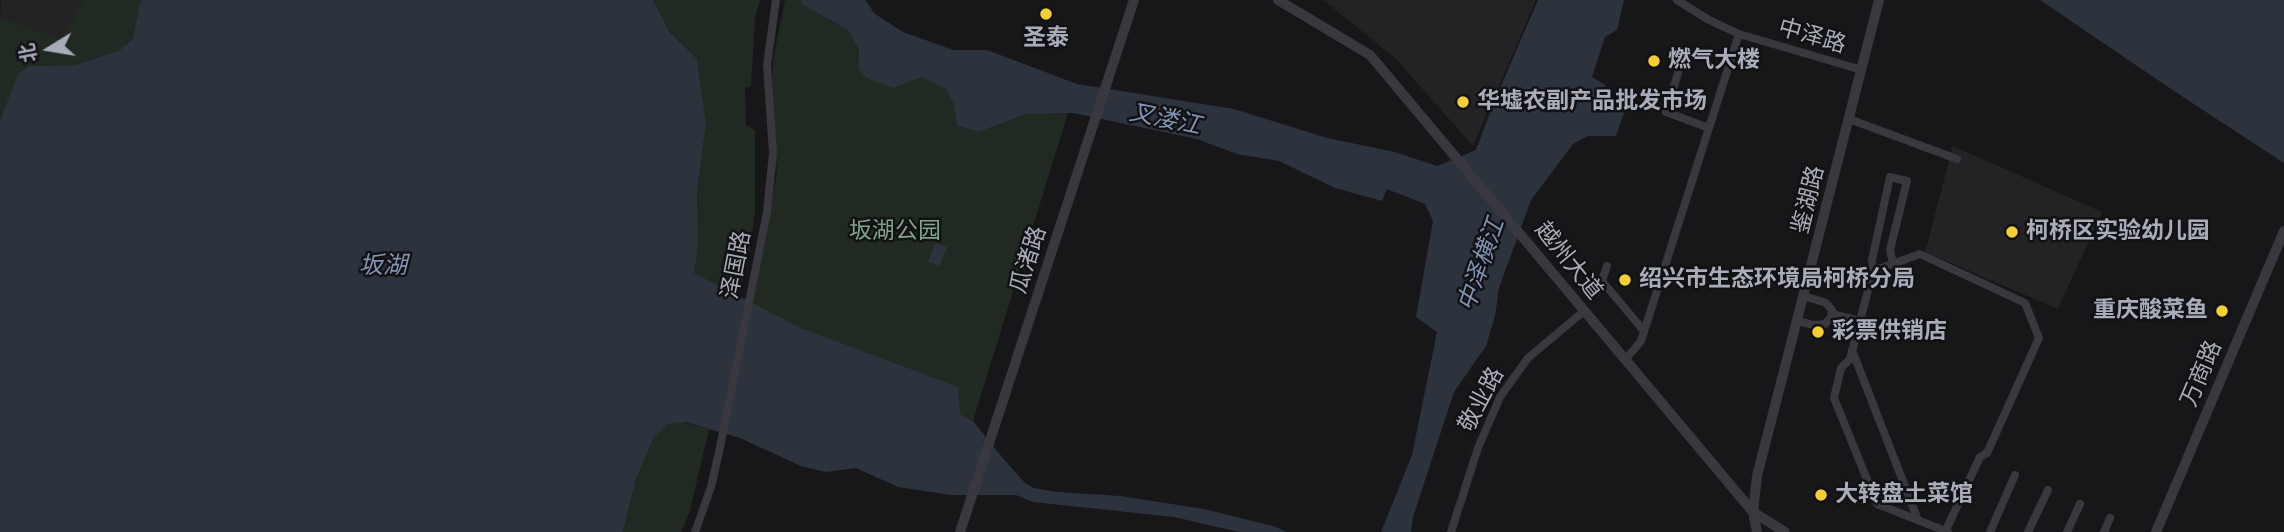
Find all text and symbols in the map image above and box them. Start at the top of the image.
marker: 圣泰 [1038,6,1054,22]
north arrow [14,14,84,84]
street label: 中泽路 [1775,14,1849,60]
place label: 圣泰 [1023,25,1069,53]
text: 北 [14,41,42,65]
place label: 燃气大楼 [1668,47,1760,75]
marker: 燃气大楼 [1646,53,1662,69]
place label: 华墟农副产品批发市场 [1477,88,1707,116]
marker: 华墟农副产品批发市场 [1455,94,1471,110]
water label: 叉溇江 [1127,98,1203,142]
street label: 鉴湖路 [1787,163,1831,237]
water label: 中泽横江 [1453,215,1511,315]
street label: 越州大道 [1528,217,1608,305]
park label: 坂湖公园 [849,218,941,246]
place label: 柯桥区实验幼儿园 [2026,218,2210,246]
street label: 瓜渚路 [1005,223,1053,297]
marker: 柯桥区实验幼儿园 [2004,224,2020,240]
street label: 泽国路 [717,229,757,301]
water label: 坂湖 [359,252,407,280]
place label: 绍兴市生态环境局柯桥分局 [1639,266,1915,294]
marker: 绍兴市生态环境局柯桥分局 [1617,272,1633,288]
place label: 重庆酸菜鱼 [2093,297,2208,325]
marker: 重庆酸菜鱼 [2214,303,2230,319]
place label: 彩票供销店 [1832,318,1947,346]
marker: 彩票供销店 [1810,324,1826,340]
street label: 万商路 [2176,337,2228,411]
street label: 敬业路 [1454,363,1510,437]
place label: 大转盘土菜馆 [1835,481,1973,509]
marker: 大转盘土菜馆 [1813,487,1829,503]

